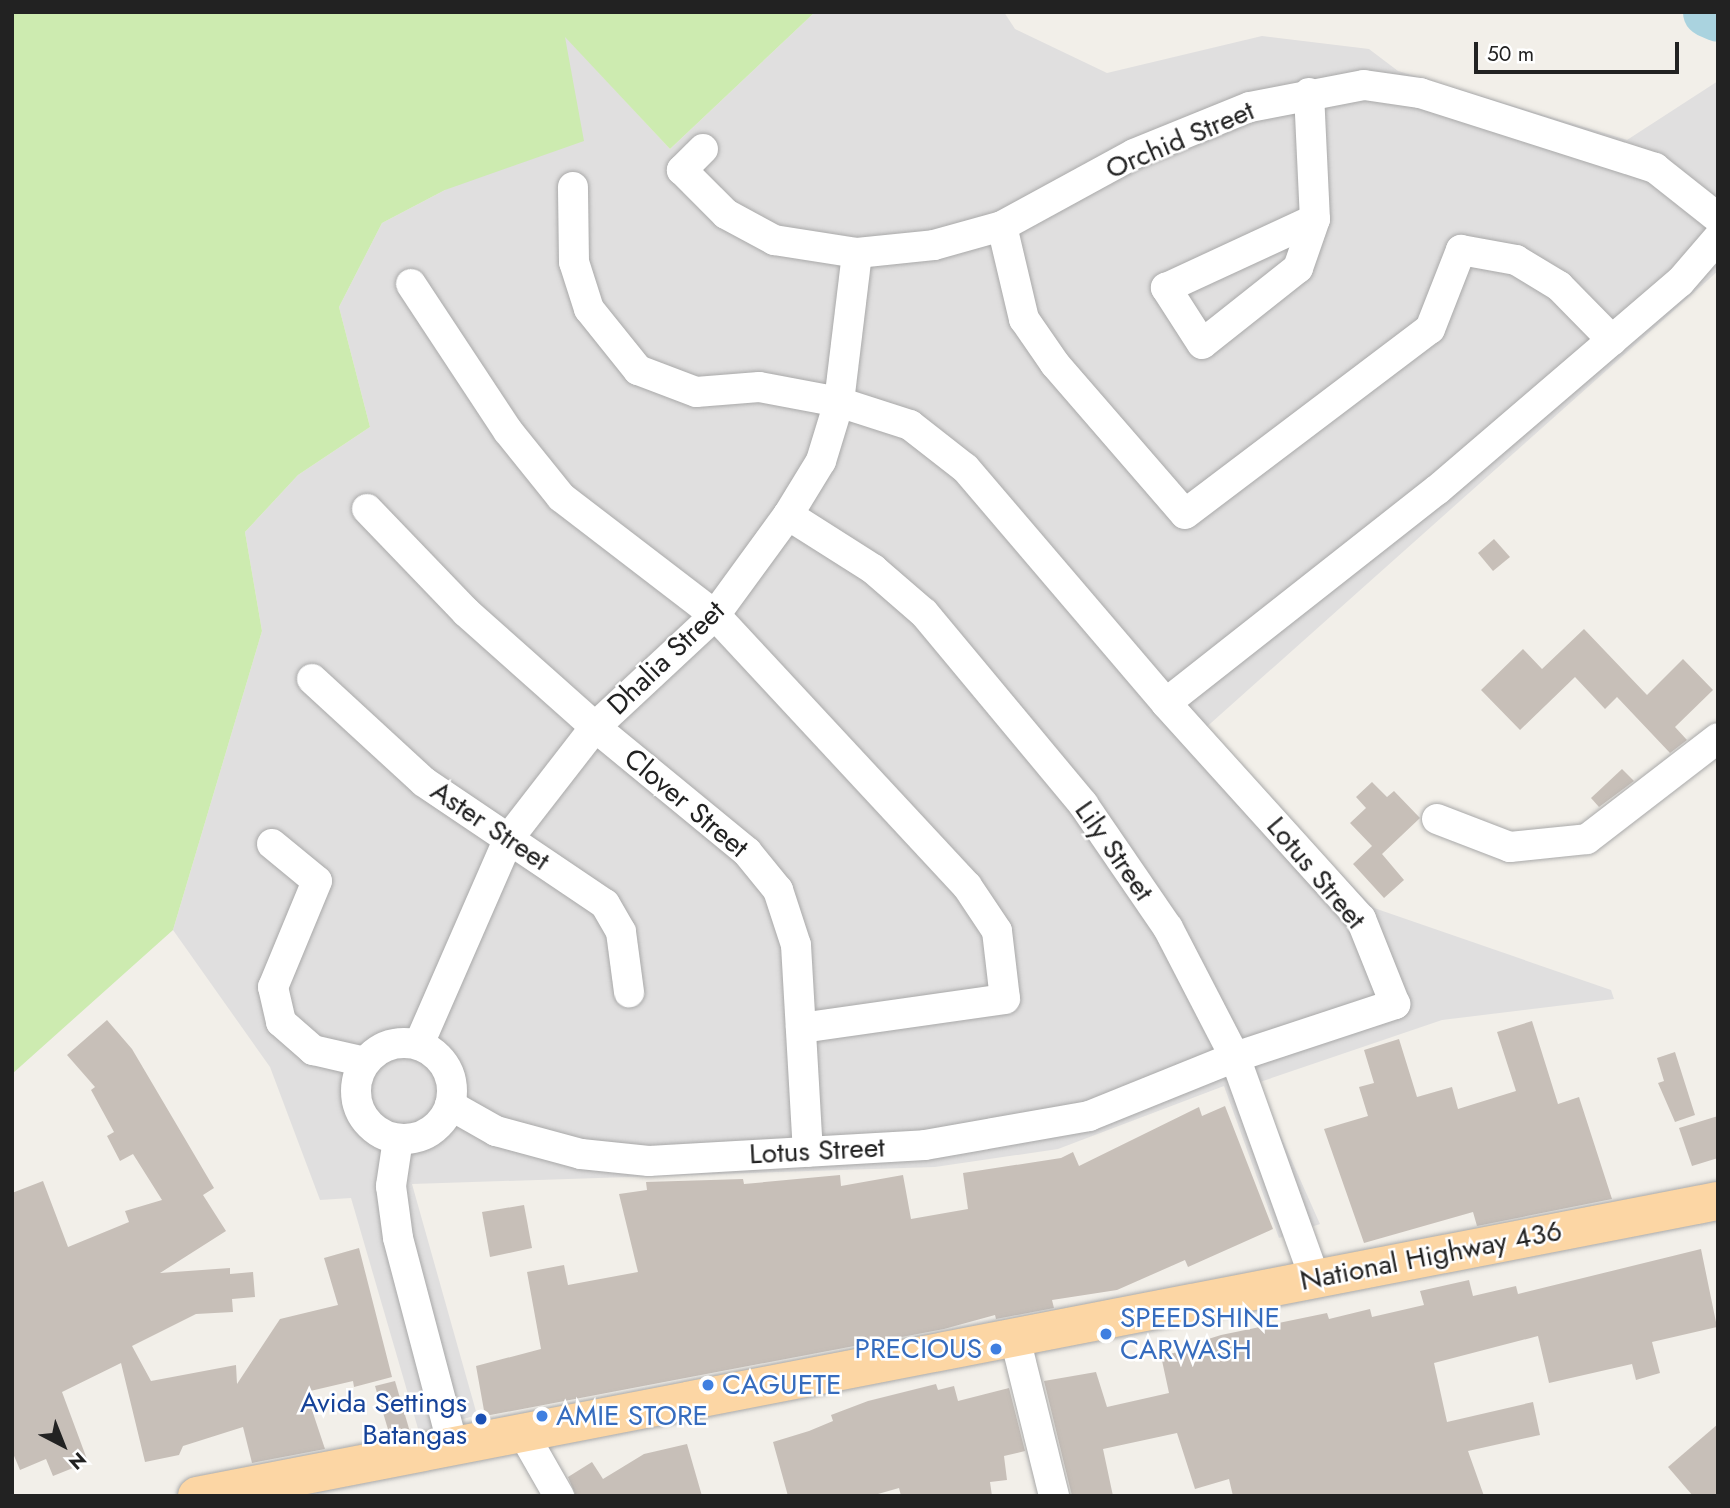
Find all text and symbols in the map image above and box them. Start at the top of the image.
scale bar [1478,28,1683,72]
text: 50 m [1487,39,1534,69]
street label: Orchid Street [1101,94,1259,186]
street label: Dhalia Street [601,594,731,722]
street label: Clover Street [617,741,755,865]
street label: Aster Street [424,774,556,878]
street label: Lily Street [1068,795,1160,907]
street label: Lotus Street [1259,810,1373,936]
street label: Lotus Street [748,1131,886,1171]
street label: National Highway 436 [1297,1214,1565,1298]
place label: SPEEDSHINE CARWASH [1120,1301,1280,1367]
marker: SPEEDSHINE CARWASH [1098,1326,1114,1342]
place label: PRECIOUS [855,1332,982,1366]
marker: PRECIOUS [988,1341,1004,1357]
place label: CAGUETE [722,1368,841,1402]
marker: CAGUETE [700,1377,716,1393]
place label: Avida Settings Batangas [300,1386,467,1452]
place label: AMIE STORE [556,1399,708,1433]
marker: AMIE STORE [534,1408,550,1424]
north arrow [28,1410,98,1480]
marker: Avida Settings Batangas [473,1411,489,1427]
text: N [63,1446,92,1476]

